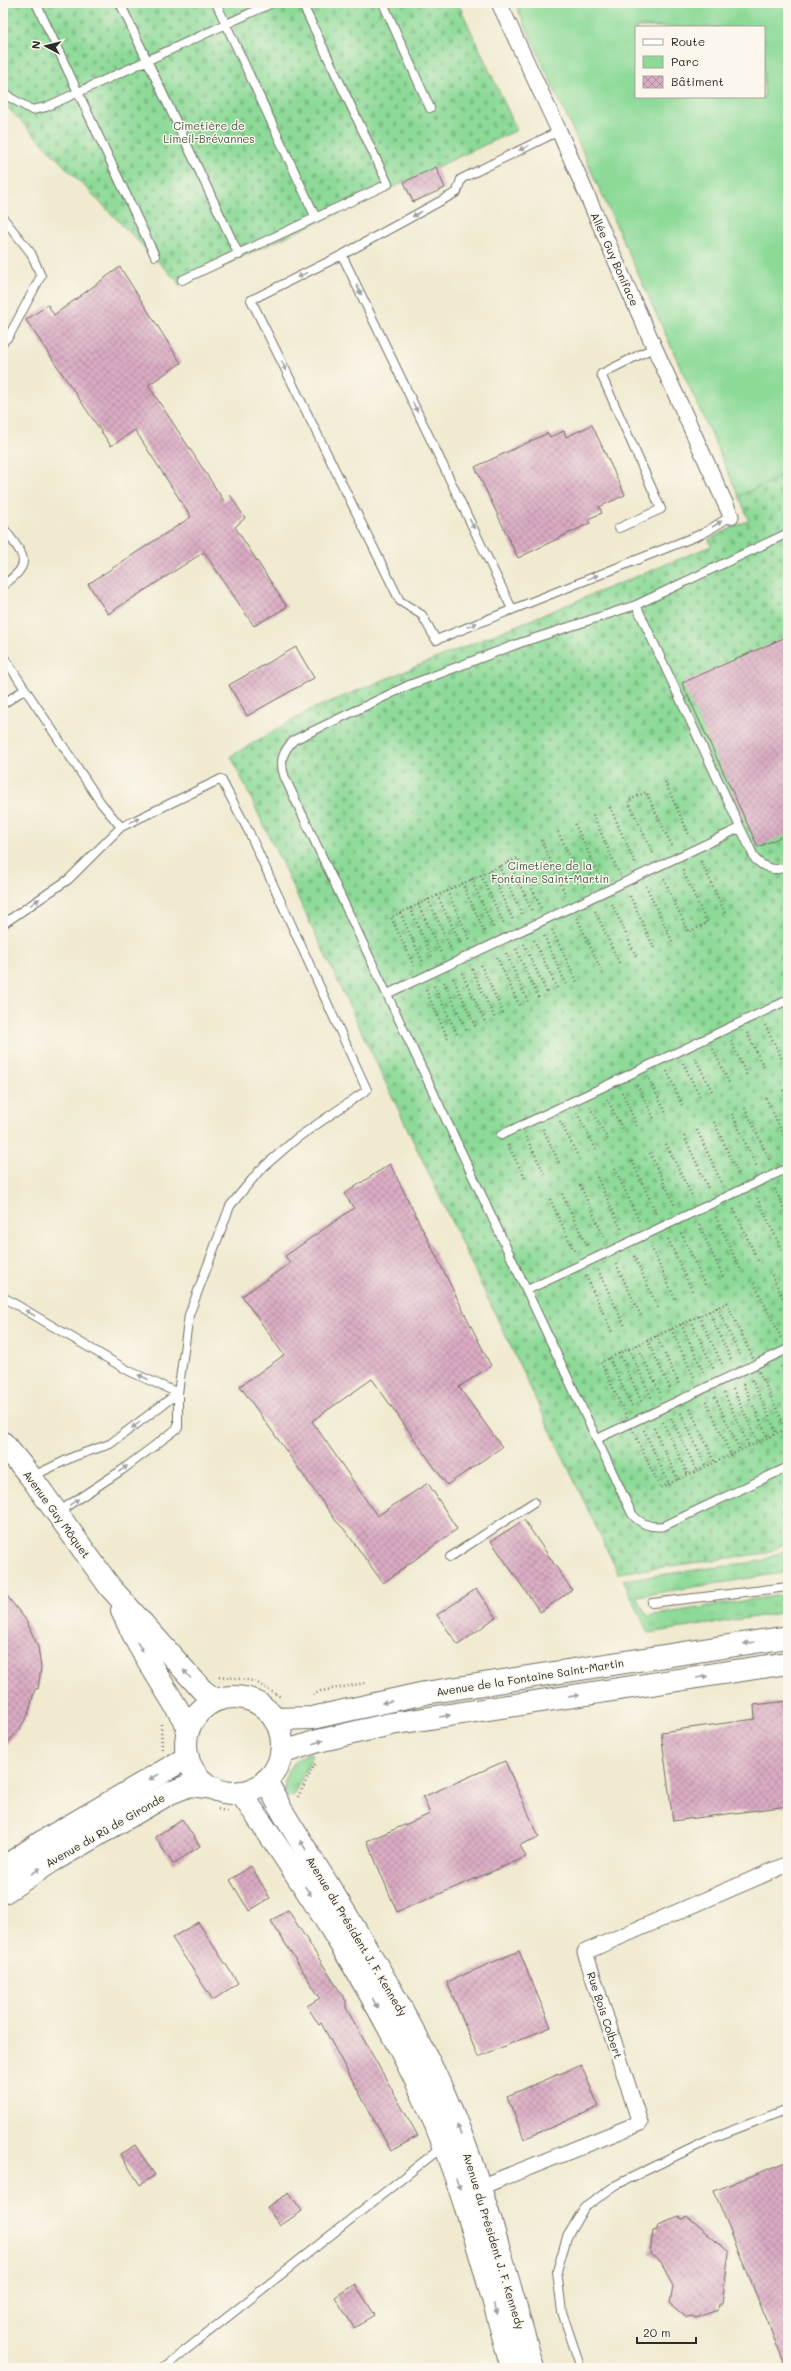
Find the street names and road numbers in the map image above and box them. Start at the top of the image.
street label: Allée Guy Boniface [588,210,642,308]
street label: Avenue Guy Môquet [20,1467,94,1561]
street label: Avenue de la Fontaine Saint-Martin [435,1655,625,1699]
street label: Avenue du Rû de Gironde [43,1790,168,1870]
street label: Avenue du Président J. F. Kennedy [303,1853,411,2019]
street label: Rue Bois Colbert [584,1970,626,2060]
street label: Avenue du Président J. F. Kennedy [460,2151,528,2331]

